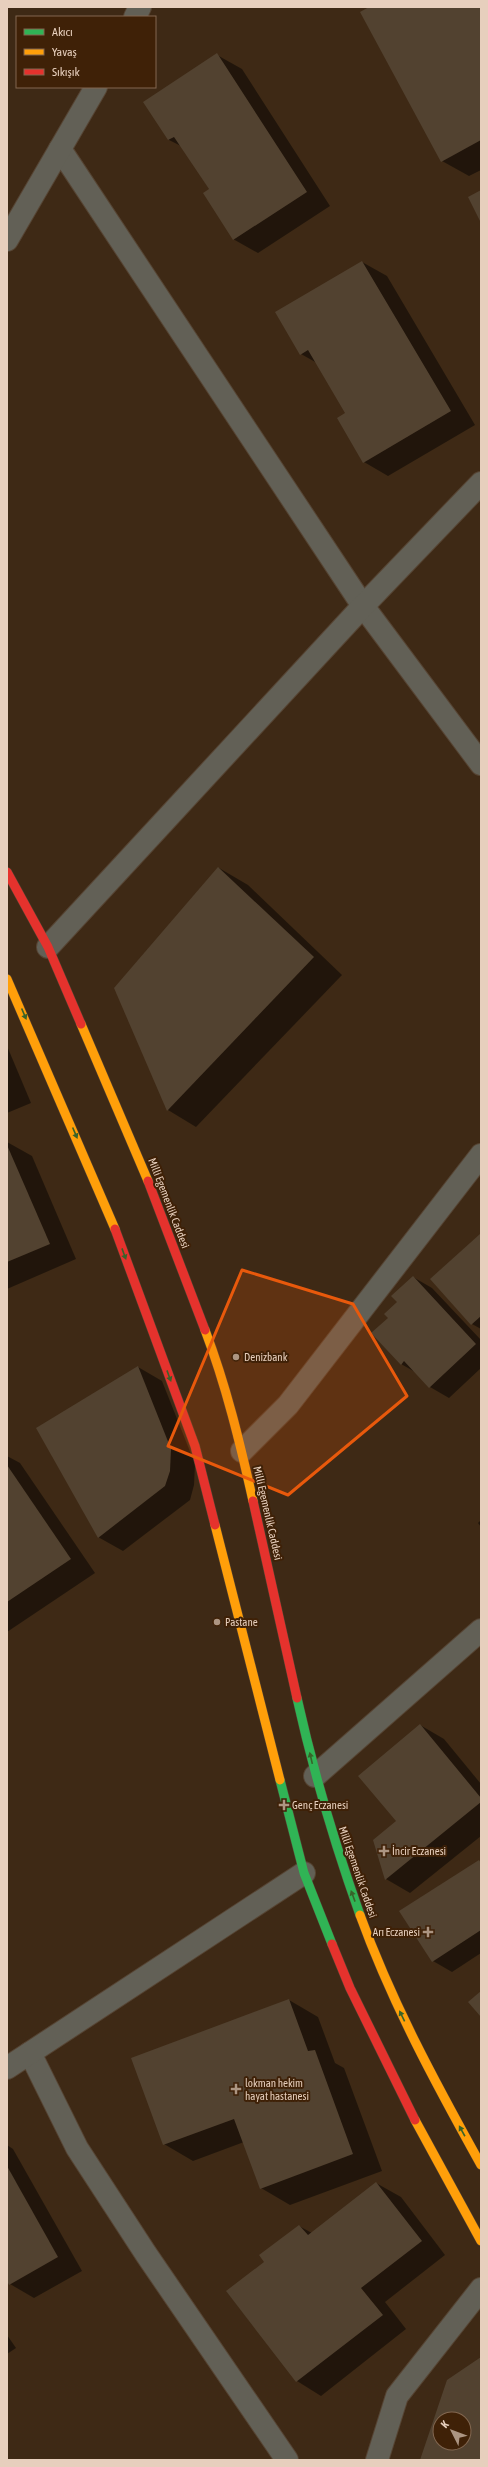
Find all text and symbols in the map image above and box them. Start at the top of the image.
legend [16,16,156,88]
text: Akıcı [52,25,73,39]
text: Yavaş [52,45,77,59]
text: Sıkışık [52,65,80,79]
one-way arrow [21,1008,27,1019]
one-way arrow [72,1128,78,1139]
street label: Milli Egemenlik Caddesi [146,1156,192,1250]
one-way arrow [121,1248,127,1260]
place label: Denizbank [244,1351,288,1363]
marker: Denizbank [231,1352,241,1362]
one-way arrow [167,1370,173,1382]
street label: Milli Egemenlik Caddesi [251,1465,285,1561]
place label: Pastane [225,1616,258,1628]
marker: Pastane [212,1617,222,1627]
one-way arrow [307,1752,313,1764]
place label: Genç Eczanesi [292,1799,348,1811]
marker: Genç Eczanesi [279,1800,289,1810]
street label: Milli Egemenlik Caddesi [337,1825,379,1919]
place label: İncir Eczanesi [392,1845,446,1857]
marker: İncir Eczanesi [379,1846,389,1856]
one-way arrow [350,1889,356,1901]
place label: Arı Eczanesi [373,1926,420,1938]
marker: Arı Eczanesi [423,1927,433,1937]
one-way arrow [399,2010,405,2021]
place label: lokman hekim hayat hastanesi [245,2077,309,2102]
marker: lokman hekim hayat hastanesi [230,2083,242,2095]
one-way arrow [459,2125,465,2137]
north arrow [432,2411,472,2451]
text: K [438,2418,451,2430]

